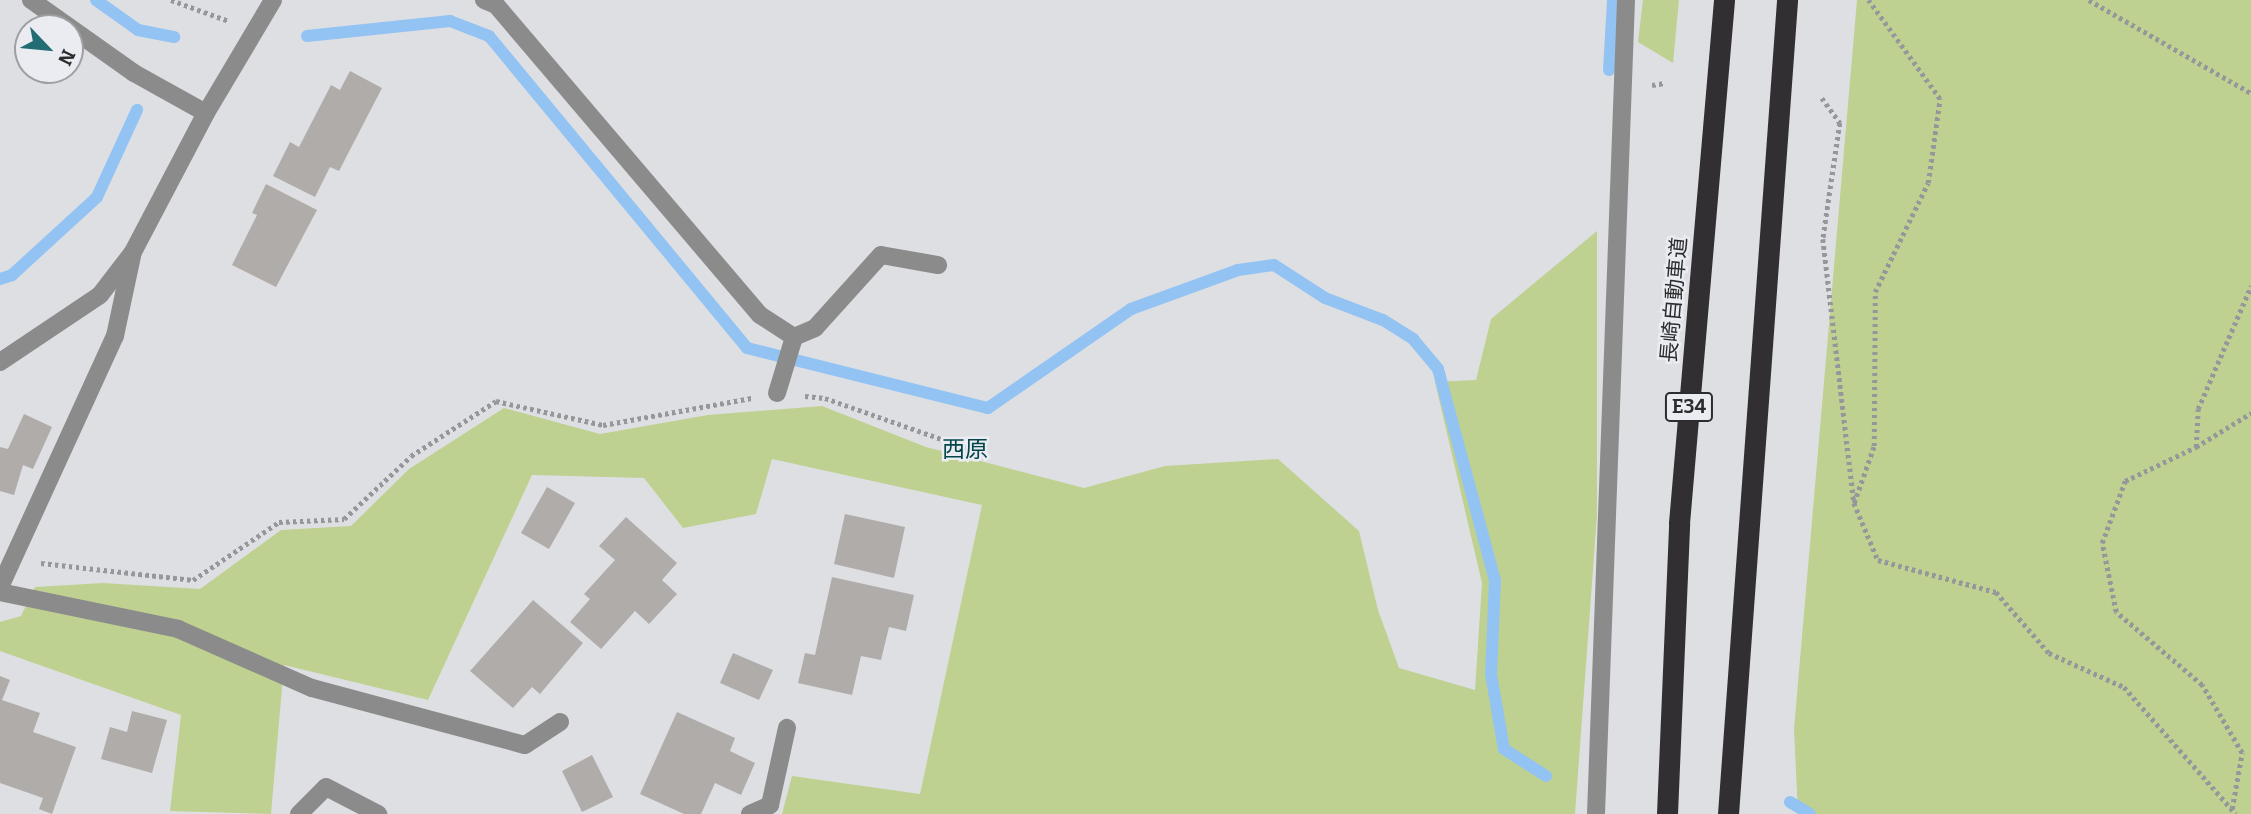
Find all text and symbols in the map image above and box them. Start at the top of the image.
north arrow [14,14,84,84]
text: N [53,46,80,69]
street label: 長崎自動車道 [1656,236,1692,364]
road number: E34 [1664,392,1714,422]
district label: 西原 [942,435,988,463]

